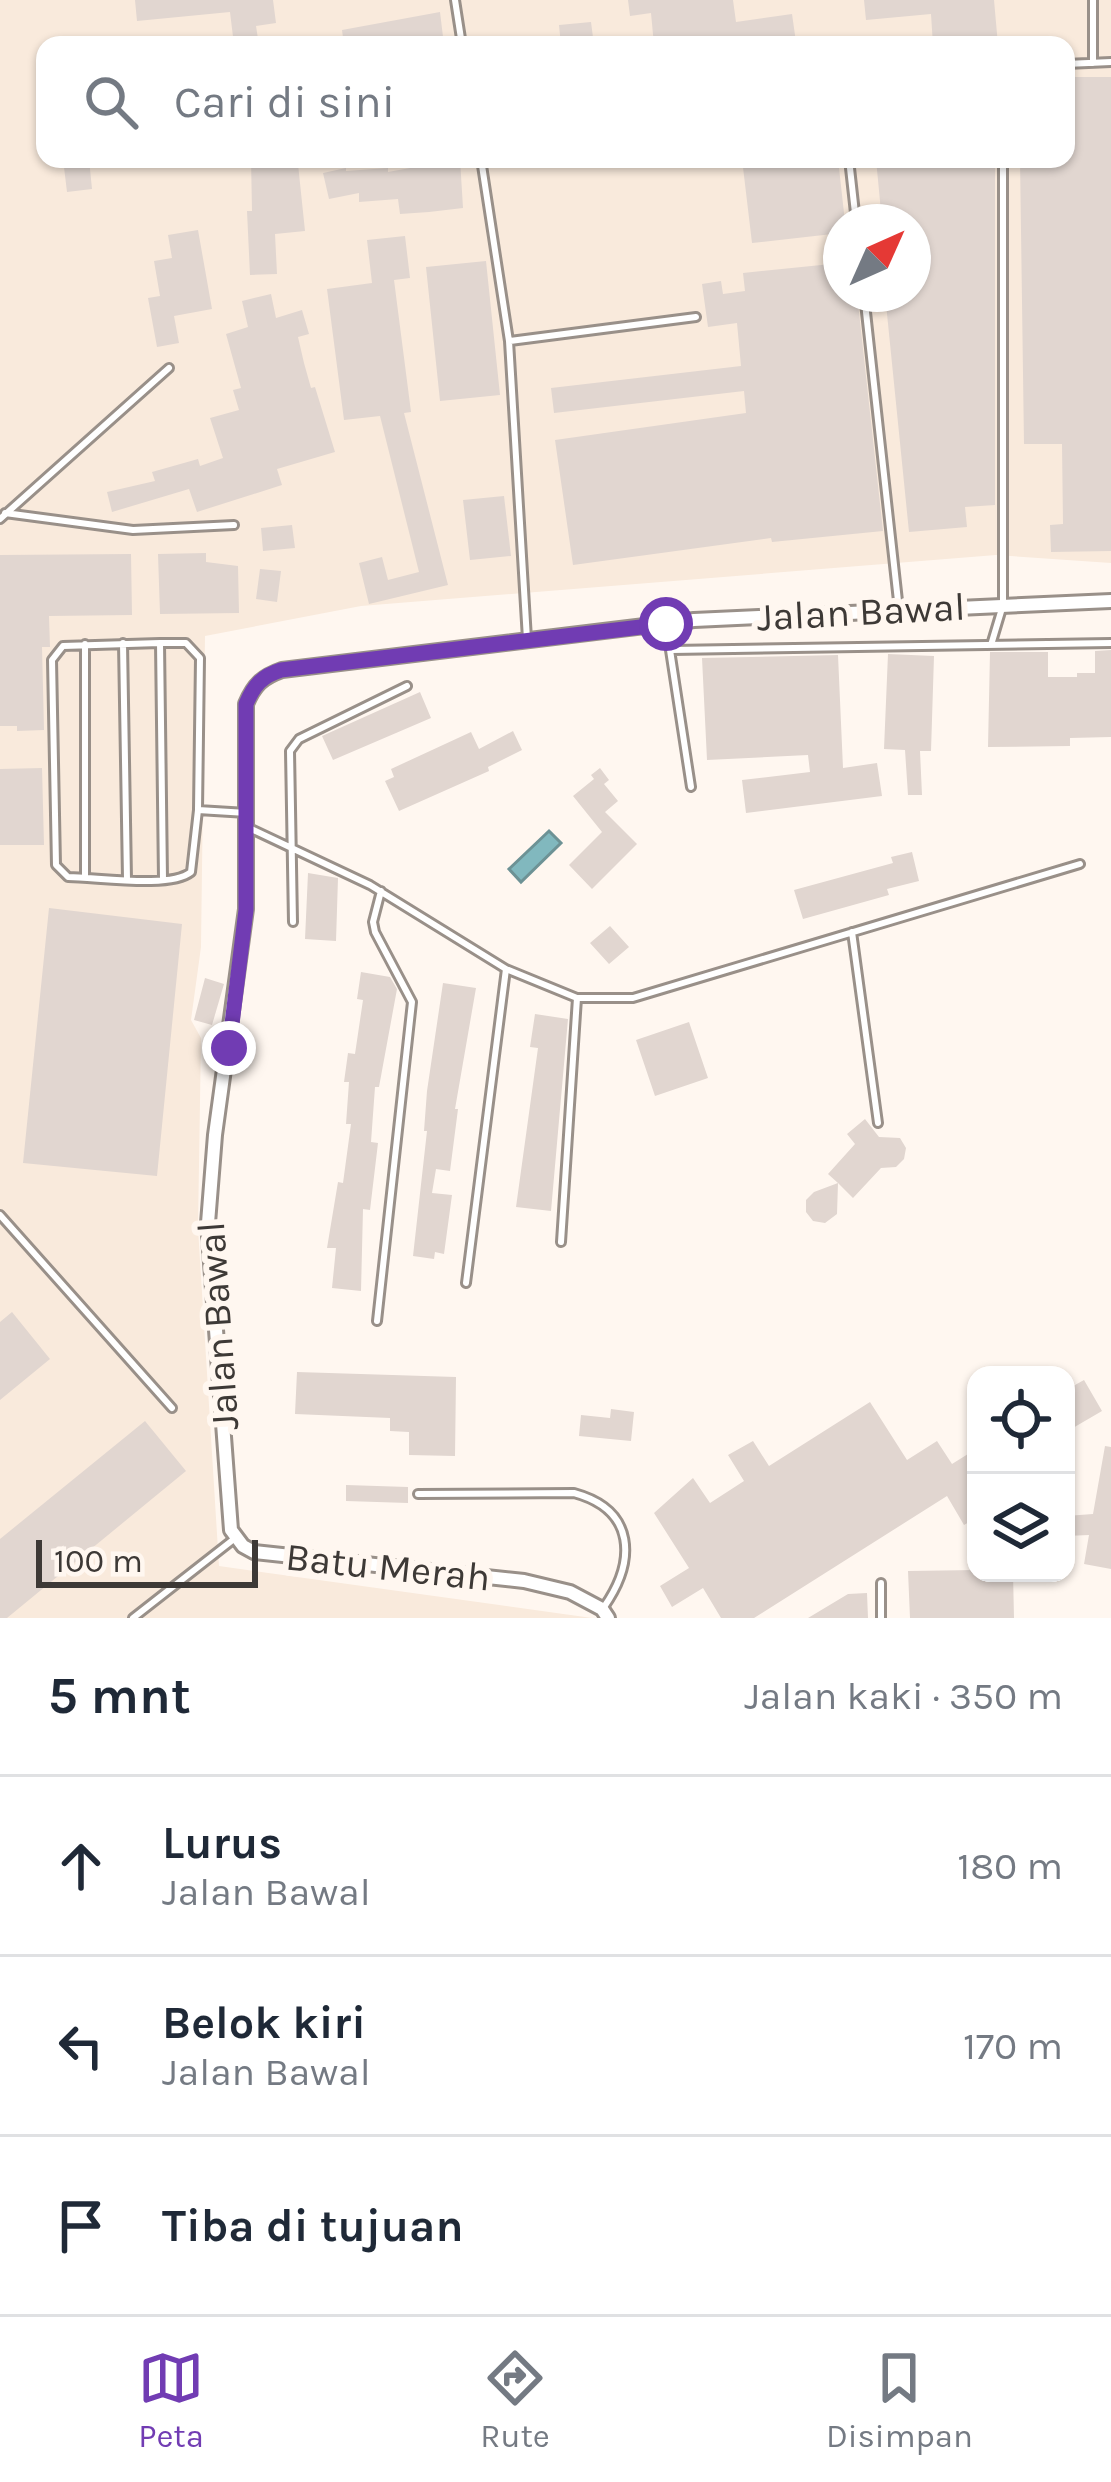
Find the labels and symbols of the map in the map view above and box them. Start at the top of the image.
north arrow [823,204,931,312]
street label: Jalan Bawal [756,584,966,640]
route start [639,597,693,651]
route end [202,1021,256,1075]
street label: Jalan Bawal [188,1220,248,1432]
street label: Batu Merah [283,1533,493,1601]
scale bar [36,1534,258,1587]

